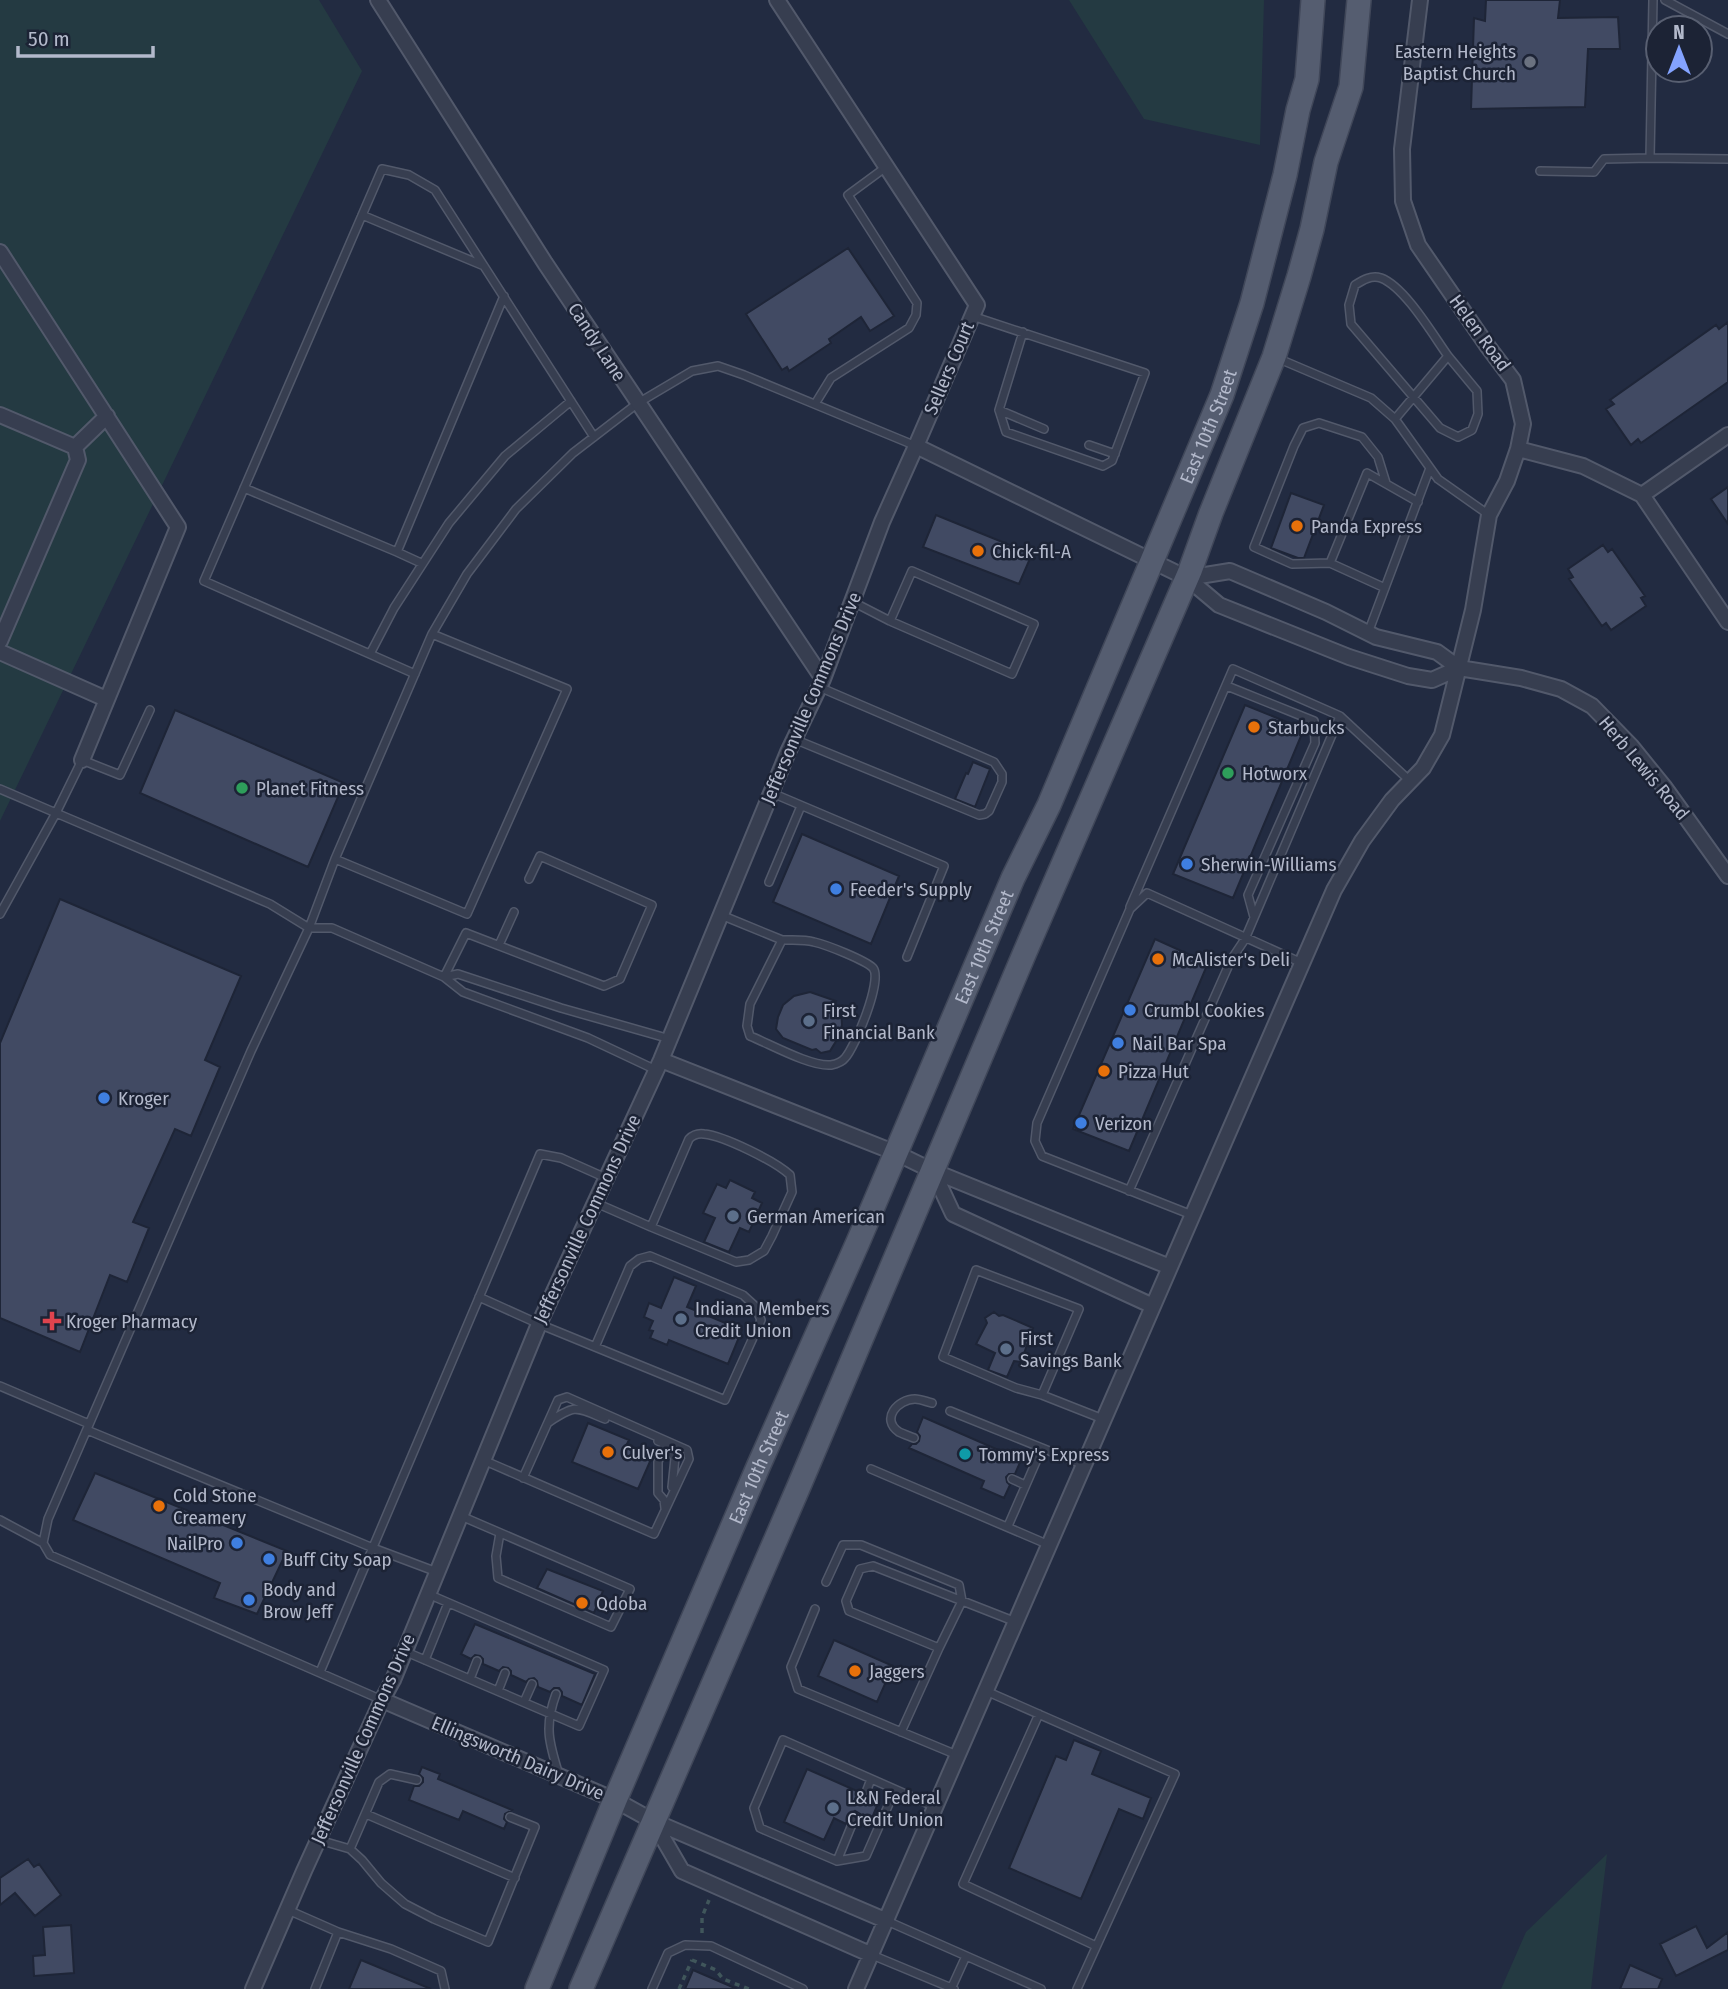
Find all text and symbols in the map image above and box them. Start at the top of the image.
scale bar [18,14,152,58]
north arrow [1644,14,1714,84]
text: N [1673,21,1685,44]
text: 50 m [28,26,70,52]
place label: Eastern Heights Baptist Church [1395,40,1516,85]
marker: Eastern Heights Baptist Church [1522,54,1538,70]
street label: Helen Road [1445,290,1515,376]
street label: Candy Lane [563,298,631,386]
street label: Sellers Court [919,317,979,418]
street label: East 10th Street [1175,365,1241,487]
place label: Panda Express [1311,515,1422,538]
marker: Panda Express [1289,518,1305,534]
place label: Chick-fil-A [992,540,1071,563]
marker: Chick-fil-A [970,543,986,559]
street label: Jeffersonville Commons Drive [756,589,866,807]
street label: Herb Lewis Road [1594,711,1694,825]
place label: Starbucks [1268,716,1345,739]
marker: Starbucks [1246,719,1262,735]
place label: Hotworx [1242,762,1308,785]
marker: Hotworx [1220,765,1236,781]
place label: Planet Fitness [256,777,364,800]
marker: Planet Fitness [234,780,250,796]
place label: Sherwin-Williams [1201,853,1337,876]
marker: Sherwin-Williams [1179,856,1195,872]
place label: Feeder's Supply [850,878,972,901]
marker: Feeder's Supply [828,881,844,897]
street label: East 10th Street [949,886,1018,1007]
place label: McAlister's Deli [1172,948,1290,971]
marker: McAlister's Deli [1150,951,1166,967]
place label: First Financial Bank [823,999,935,1044]
place label: Crumbl Cookies [1144,999,1265,1022]
marker: Crumbl Cookies [1122,1002,1138,1018]
marker: First Financial Bank [801,1013,817,1029]
place label: Nail Bar Spa [1132,1032,1227,1055]
marker: Nail Bar Spa [1110,1035,1126,1051]
place label: Pizza Hut [1118,1060,1190,1083]
marker: Pizza Hut [1096,1063,1112,1079]
place label: Kroger [118,1087,169,1110]
marker: Kroger [96,1090,112,1106]
street label: Jeffersonville Commons Drive [528,1111,646,1327]
place label: Verizon [1095,1112,1152,1135]
marker: Verizon [1073,1115,1089,1131]
place label: German American [747,1205,885,1228]
marker: German American [725,1208,741,1224]
place label: Indiana Members Credit Union [695,1297,830,1342]
place label: Kroger Pharmacy [66,1310,198,1333]
marker: Indiana Members Credit Union [673,1311,689,1327]
marker: Kroger Pharmacy [44,1313,60,1329]
place label: First Savings Bank [1020,1327,1122,1372]
marker: First Savings Bank [998,1341,1014,1357]
street label: East 10th Street [724,1406,794,1527]
place label: Culver's [622,1441,682,1464]
place label: Tommy's Express [979,1443,1109,1466]
marker: Culver's [600,1444,616,1460]
marker: Tommy's Express [957,1446,973,1462]
place label: Cold Stone Creamery [173,1484,257,1529]
marker: Cold Stone Creamery [151,1498,167,1514]
place label: NailPro [167,1532,223,1555]
marker: NailPro [229,1535,245,1551]
place label: Buff City Soap [283,1548,392,1571]
marker: Buff City Soap [261,1551,277,1567]
place label: Body and Brow Jeff [263,1578,336,1623]
marker: Body and Brow Jeff [241,1592,257,1608]
place label: Qdoba [596,1592,647,1615]
marker: Qdoba [574,1595,590,1611]
street label: Jeffersonville Commons Drive [306,1630,420,1848]
place label: Jaggers [869,1660,925,1683]
marker: Jaggers [847,1663,863,1679]
street label: Ellingsworth Dairy Drive [428,1711,608,1805]
place label: L&N Federal Credit Union [847,1786,943,1831]
marker: L&N Federal Credit Union [825,1800,841,1816]

